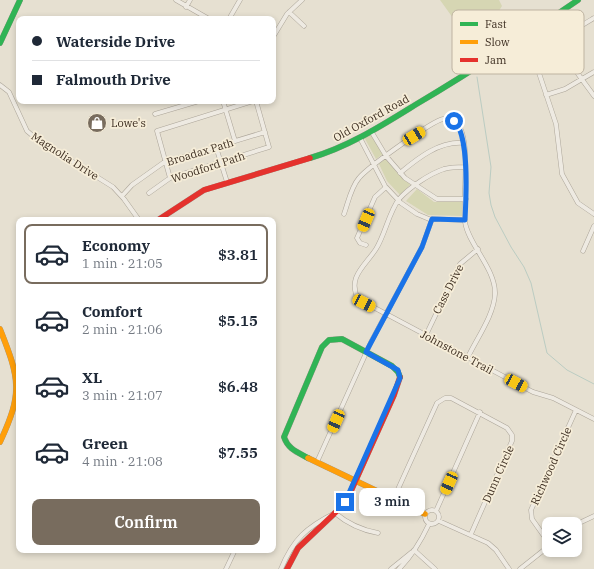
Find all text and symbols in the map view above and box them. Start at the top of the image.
legend [452,10,584,74]
text: Fast [485,17,507,31]
text: Waterside Drive [56,32,175,51]
text: Slow [485,35,510,49]
text: Jam [485,53,507,67]
text: Falmouth Drive [56,70,171,89]
street label: Old Oxford Road [331,91,412,145]
shop icon: Lowe's [86,112,108,134]
route start [445,112,463,130]
place label: Lowe's [111,116,146,130]
car [401,125,427,147]
street label: Magnolia Drive [29,129,102,183]
street label: Broadax Path [165,135,235,169]
street label: Woodford Path [169,148,247,186]
car [356,207,376,233]
icon: car [34,236,70,272]
text: Economy [82,236,150,255]
text: $3.81 [218,245,258,264]
text: 1 min · 21:05 [82,255,163,272]
street label: Cass Drive [429,262,467,316]
car [351,292,377,314]
icon: car [34,302,70,338]
text: Comfort [82,302,142,321]
text: $5.15 [218,311,258,330]
text: 2 min · 21:06 [82,321,163,338]
street label: Johnstone Trail [418,327,496,377]
icon: car [34,368,70,404]
text: XL [82,368,102,387]
car [503,372,529,394]
text: $6.48 [218,377,258,396]
text: 3 min · 21:07 [82,387,163,404]
car [326,408,346,434]
street label: Richwood Circle [528,425,575,507]
icon: car [34,434,70,470]
text: Green [82,434,128,453]
text: $7.55 [218,443,258,462]
street label: Dunn Circle [479,443,517,505]
text: 4 min · 21:08 [82,453,163,470]
car [439,470,459,496]
callout: 3 min [359,488,425,516]
route end [336,493,354,511]
text: 3 min [374,493,410,510]
button: Confirm [32,499,260,545]
map controls [542,517,582,557]
button: layers [542,517,582,557]

